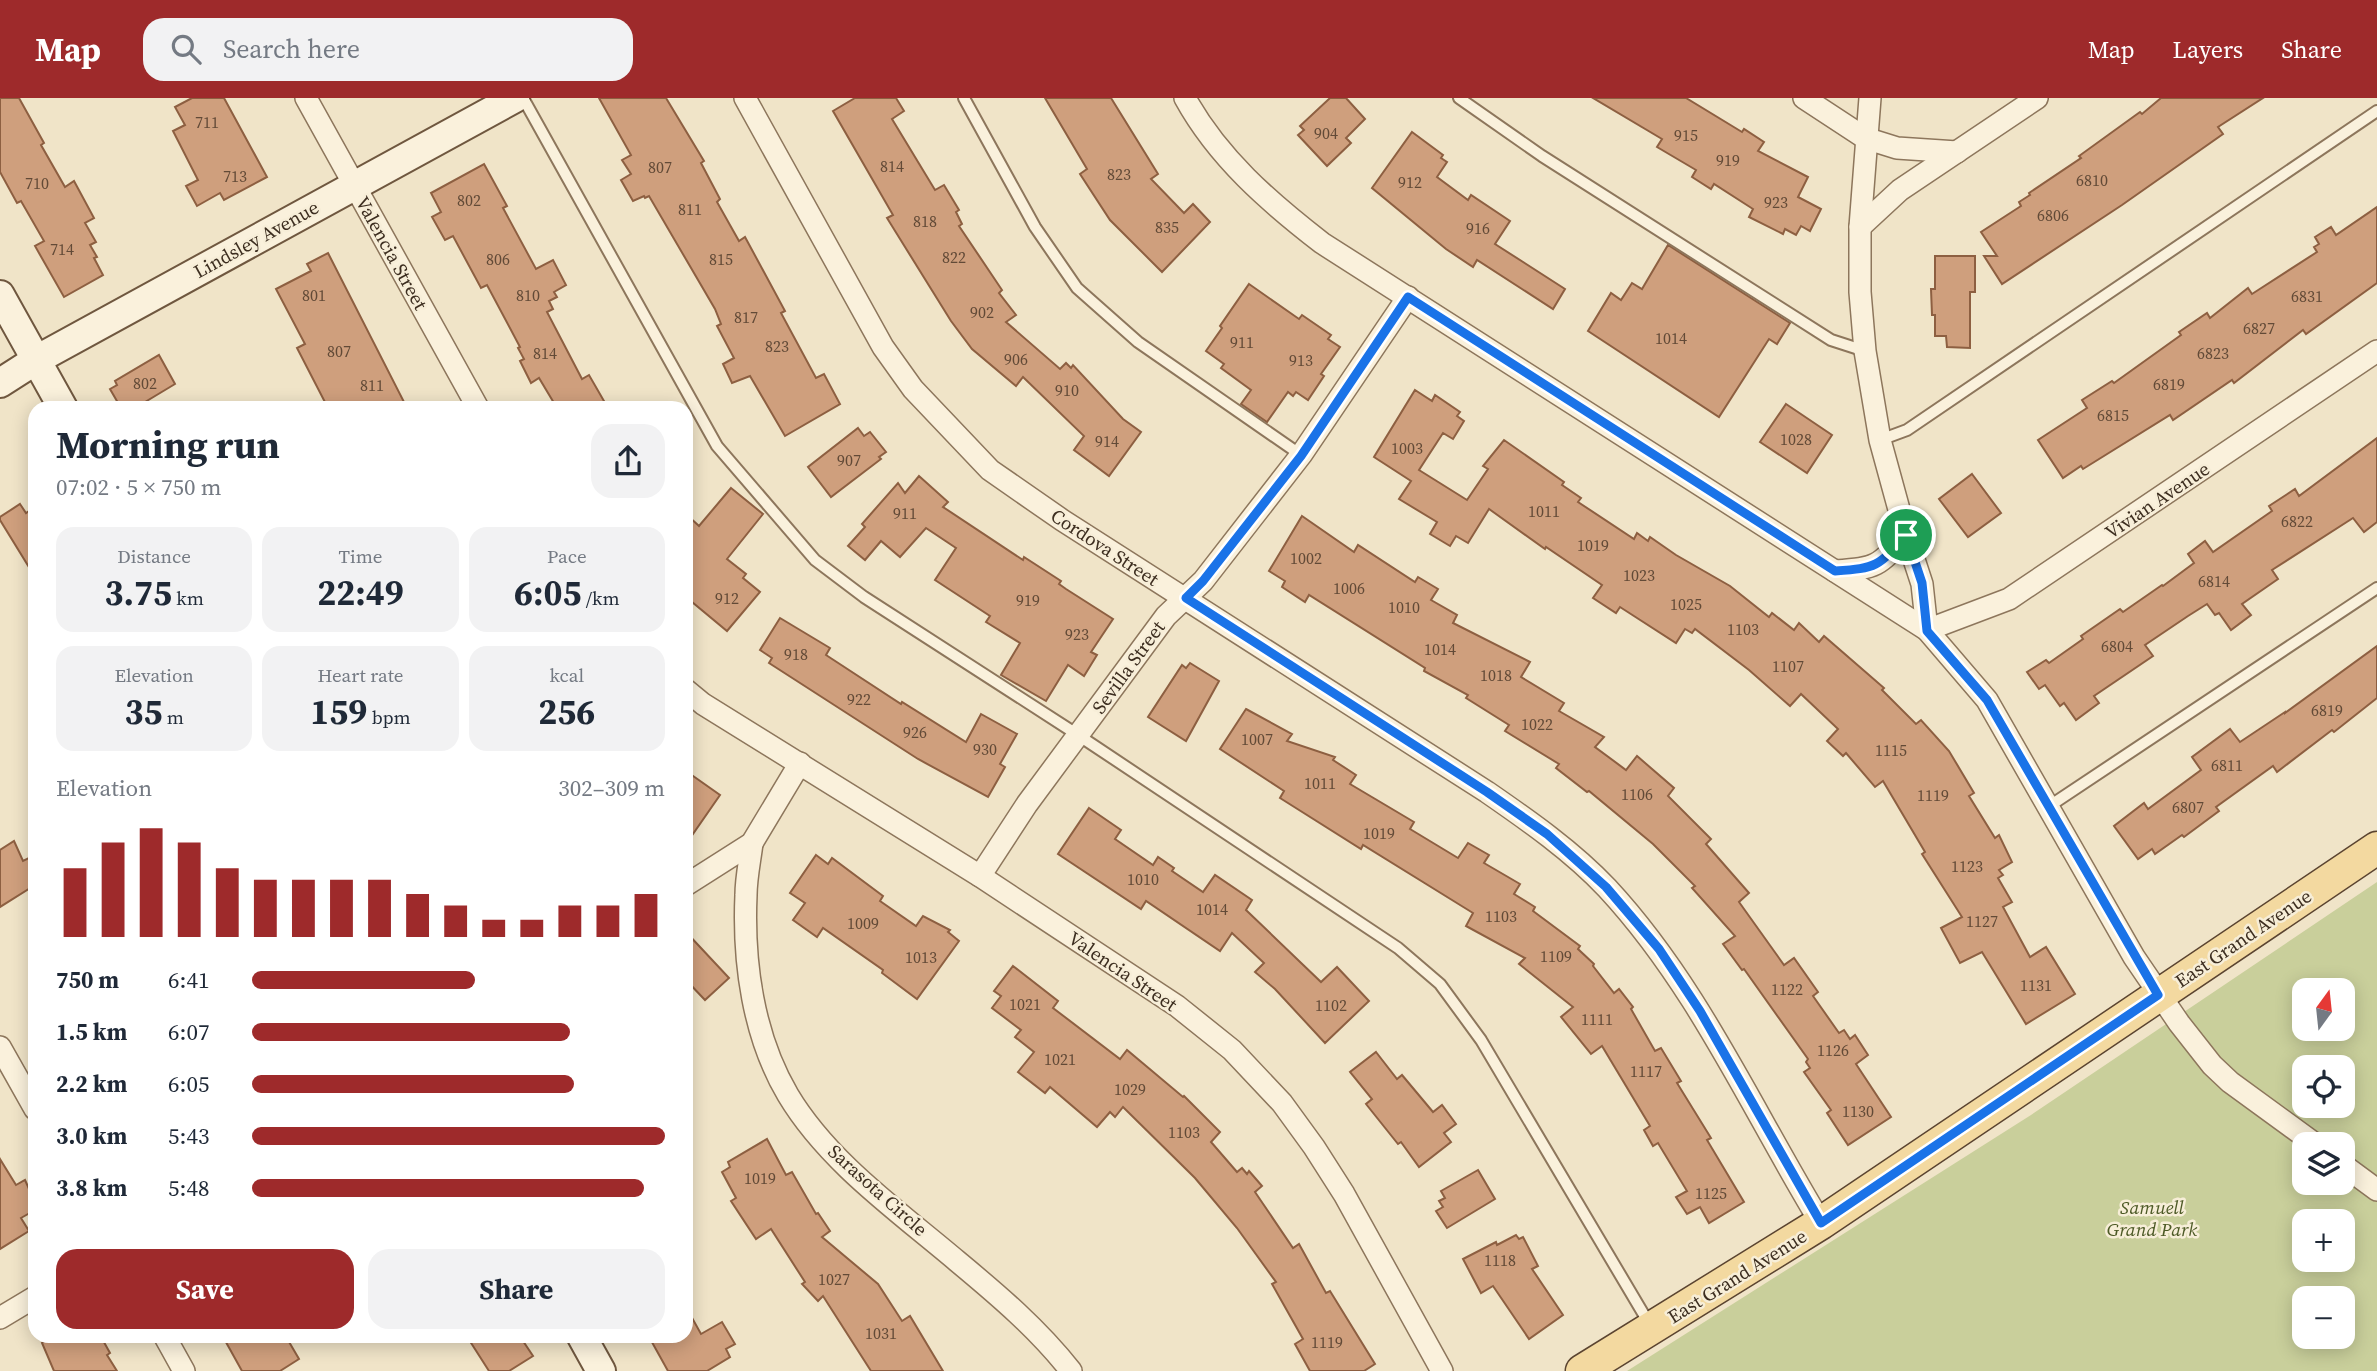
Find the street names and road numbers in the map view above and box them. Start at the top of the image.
street label: Valencia Street [350,192,434,315]
street label: Lindsley Avenue [189,194,323,284]
street label: Vivian Avenue [2100,455,2214,545]
street label: Cordova Street [1046,502,1165,592]
street label: Sevilla Street [1085,615,1171,719]
street label: East Grand Avenue [2170,883,2316,993]
street label: Valencia Street [1064,925,1183,1017]
street label: Sarasota Circle [823,1138,933,1242]
street label: East Grand Avenue [1663,1223,1811,1329]

